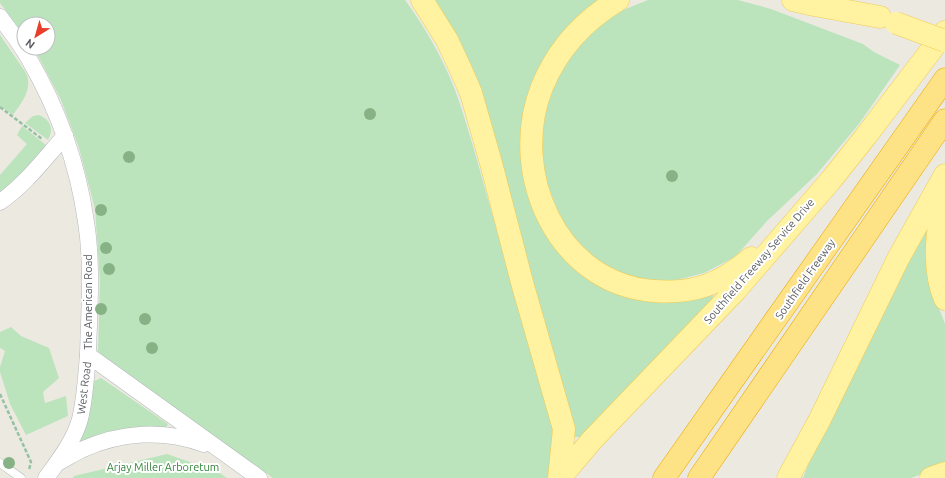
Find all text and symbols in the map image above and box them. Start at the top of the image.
north arrow [16,16,56,56]
text: N [23,37,37,51]
street label: Southfield Freeway Service Drive [701,196,817,326]
street label: Southfield Freeway [772,236,838,322]
street label: The American Road [82,254,94,350]
street label: West Road [75,361,93,415]
park label: Arjay Miller Arboretum [107,461,219,473]

